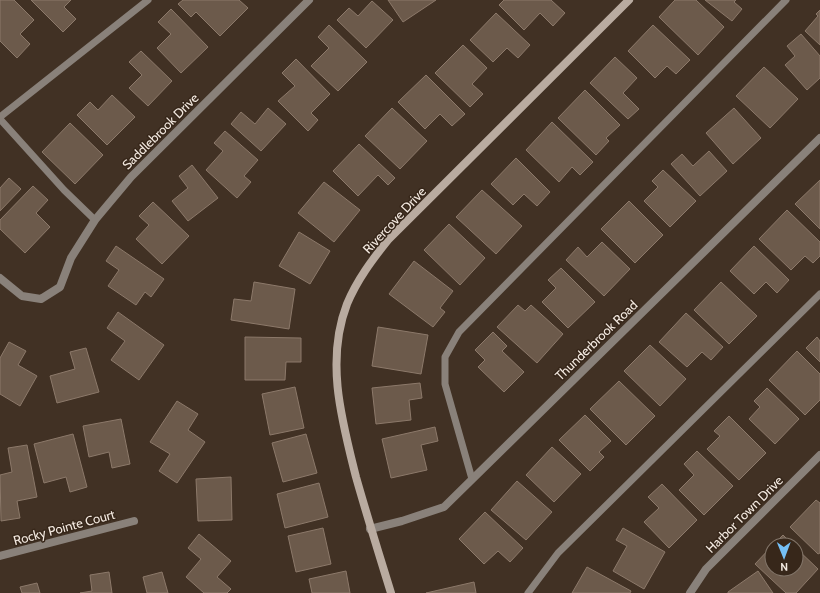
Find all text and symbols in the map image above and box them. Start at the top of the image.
street label: Saddlebrook Drive [119,89,202,172]
street label: Rivercove Drive [359,183,429,257]
street label: Thunderbrook Road [551,297,641,383]
street label: Harbor Town Drive [702,472,786,556]
street label: Rocky Pointe Court [11,506,117,548]
north arrow [764,537,804,577]
text: N [780,560,788,574]

